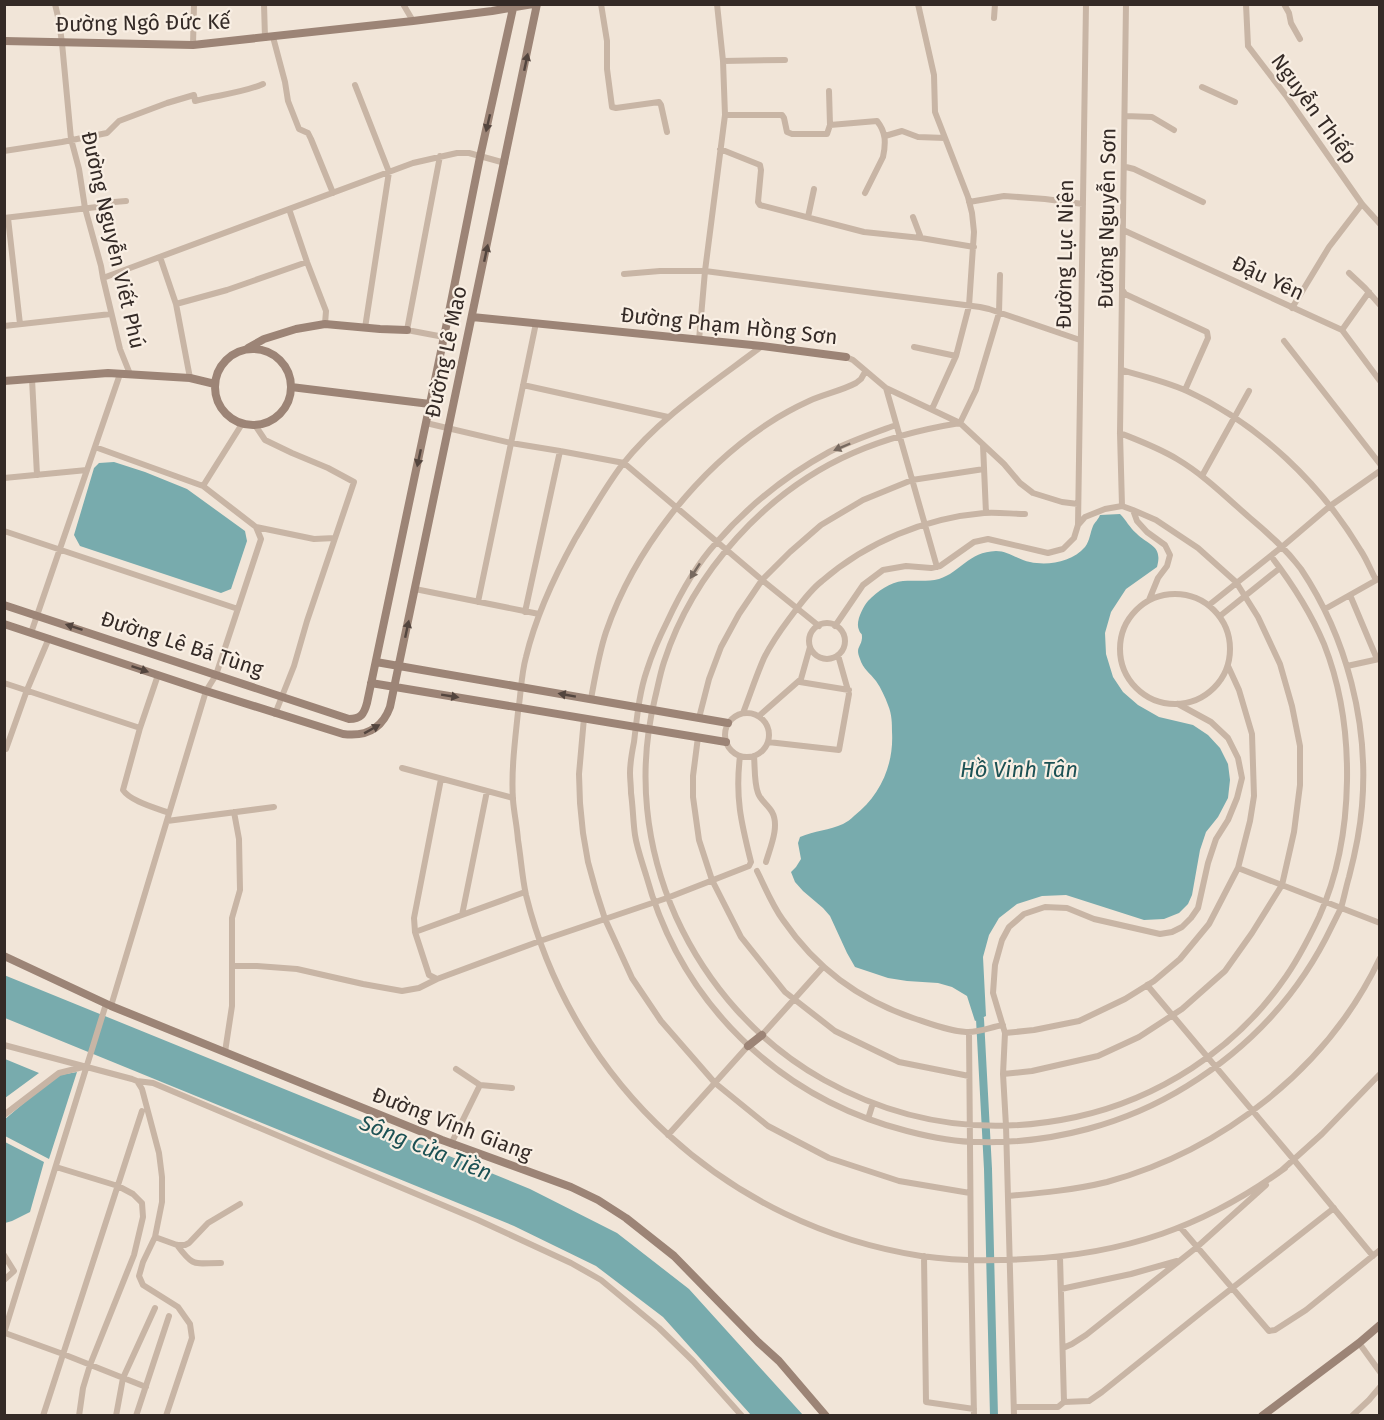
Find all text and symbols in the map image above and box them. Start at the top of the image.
street label: Đường Ngô Đức Kế [55,8,231,38]
street label: Nguyễn Thiếp [1265,49,1363,169]
one-way arrow [522,52,531,71]
one-way arrow [482,114,492,132]
street label: Đường Nguyễn Sơn [1092,128,1122,308]
street label: Đường Nguyễn Viết Phú [75,129,151,351]
street label: Đường Lục Niên [1051,179,1079,329]
one-way arrow [482,243,491,262]
street label: Đậu Yên [1228,250,1308,306]
street label: Đường Lê Mao [419,284,473,420]
street label: Đường Phạm Hồng Sơn [619,302,839,350]
one-way arrow [833,443,851,452]
one-way arrow [413,449,423,467]
one-way arrow [690,563,701,579]
street label: Đường Lê Bá Tùng [97,605,267,683]
one-way arrow [403,619,412,638]
one-way arrow [65,622,83,632]
one-way arrow [131,665,149,674]
one-way arrow [557,690,576,699]
one-way arrow [440,691,459,700]
one-way arrow [364,724,381,734]
water label: Hồ Vinh Tân [960,756,1078,783]
street label: Đường Vĩnh Giang [368,1082,536,1166]
water label: Sông Cửa Tiền [355,1108,496,1186]

